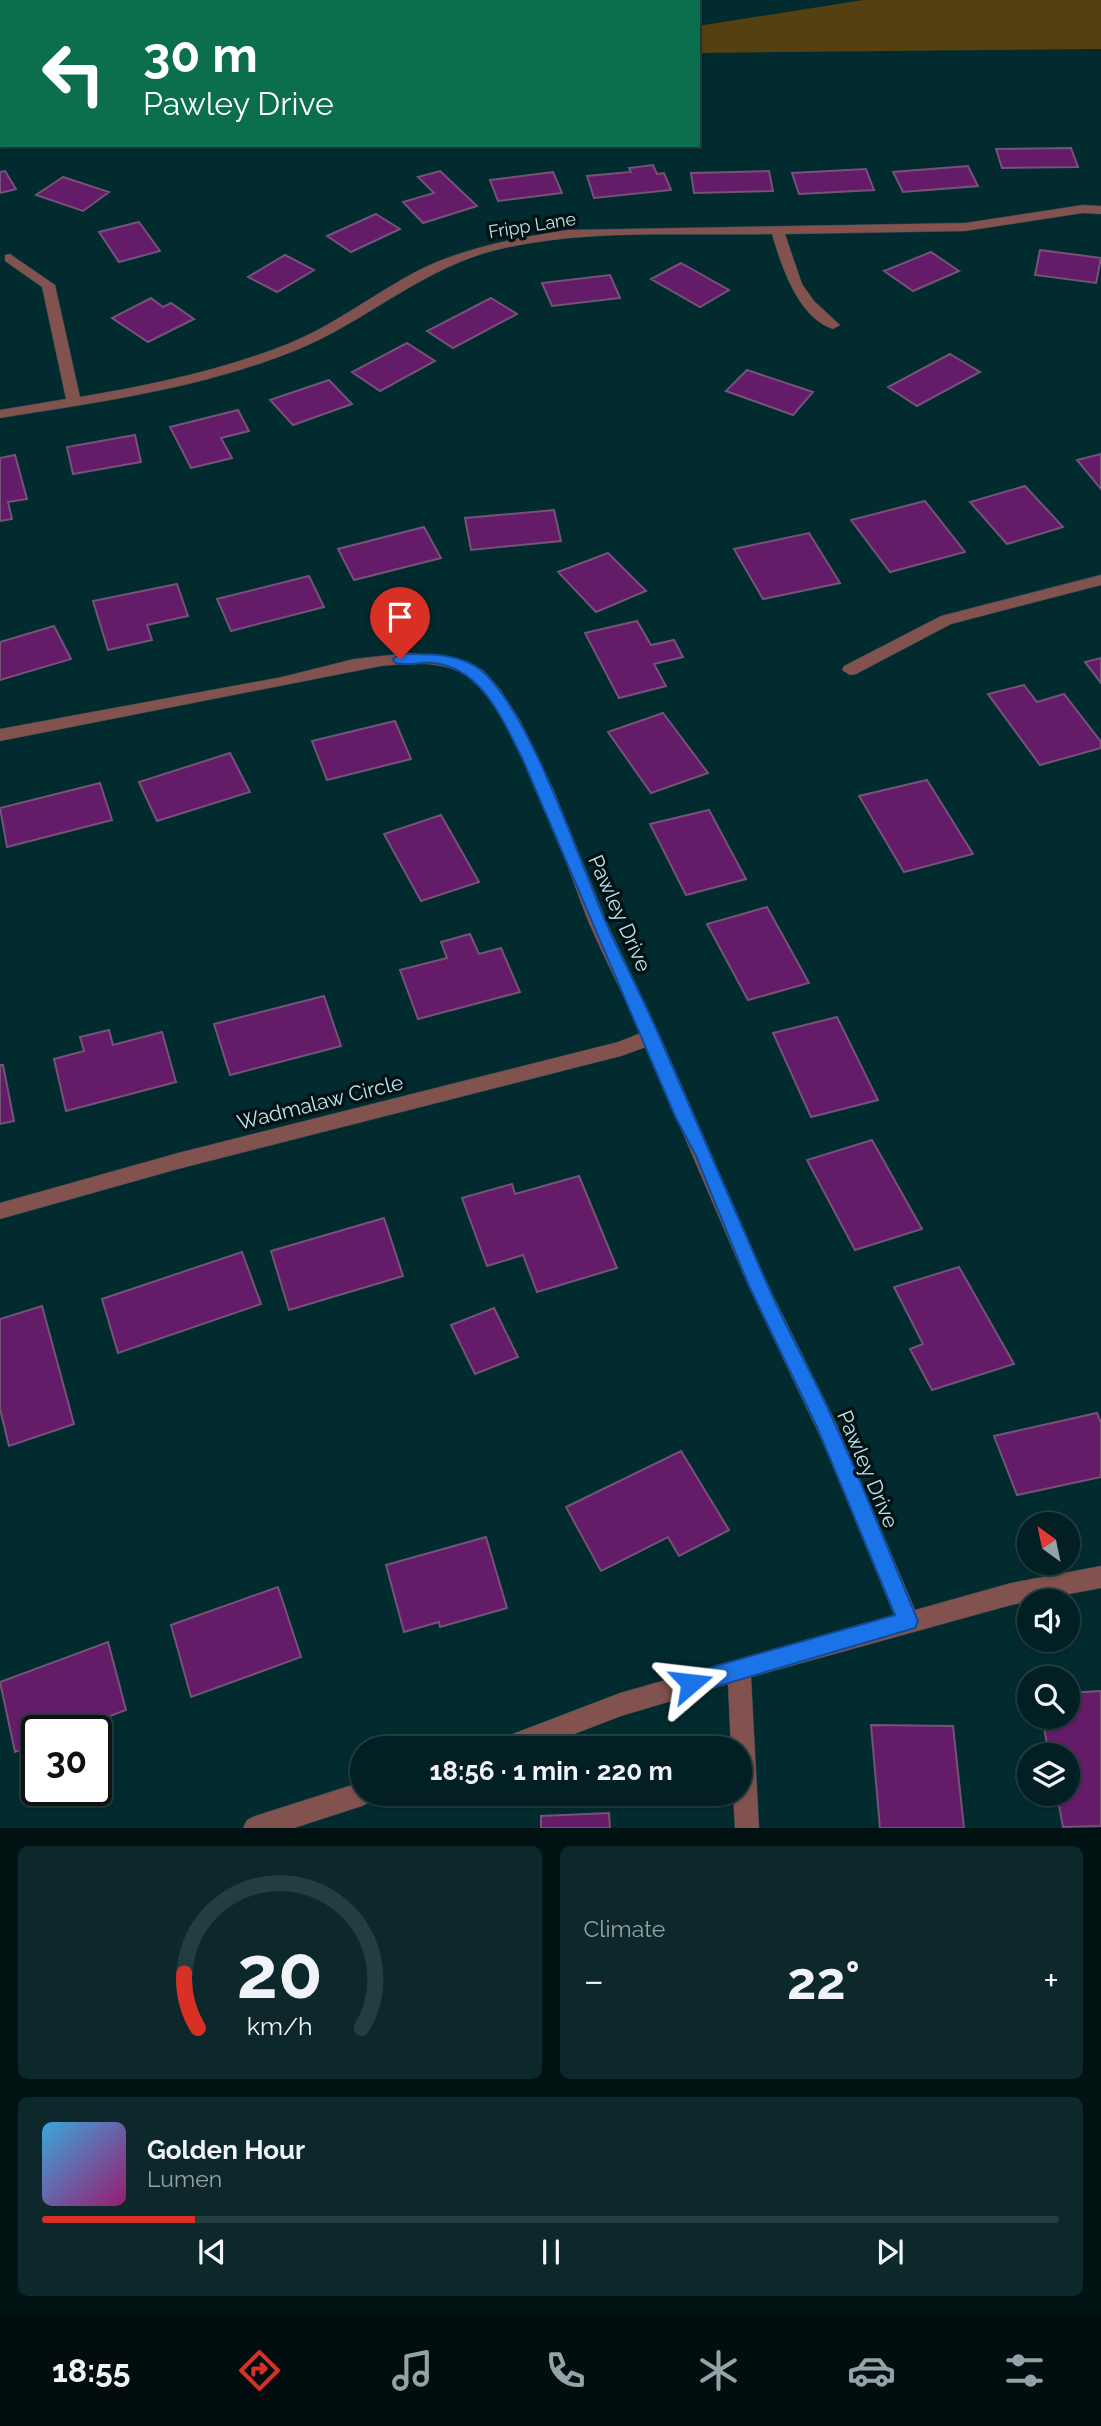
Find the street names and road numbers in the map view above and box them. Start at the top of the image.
street label: Fripp Lane [487,208,578,242]
street label: Pawley Drive [583,851,657,975]
street label: Wadmalaw Circle [234,1069,406,1135]
street label: Pawley Drive [832,1407,904,1531]

